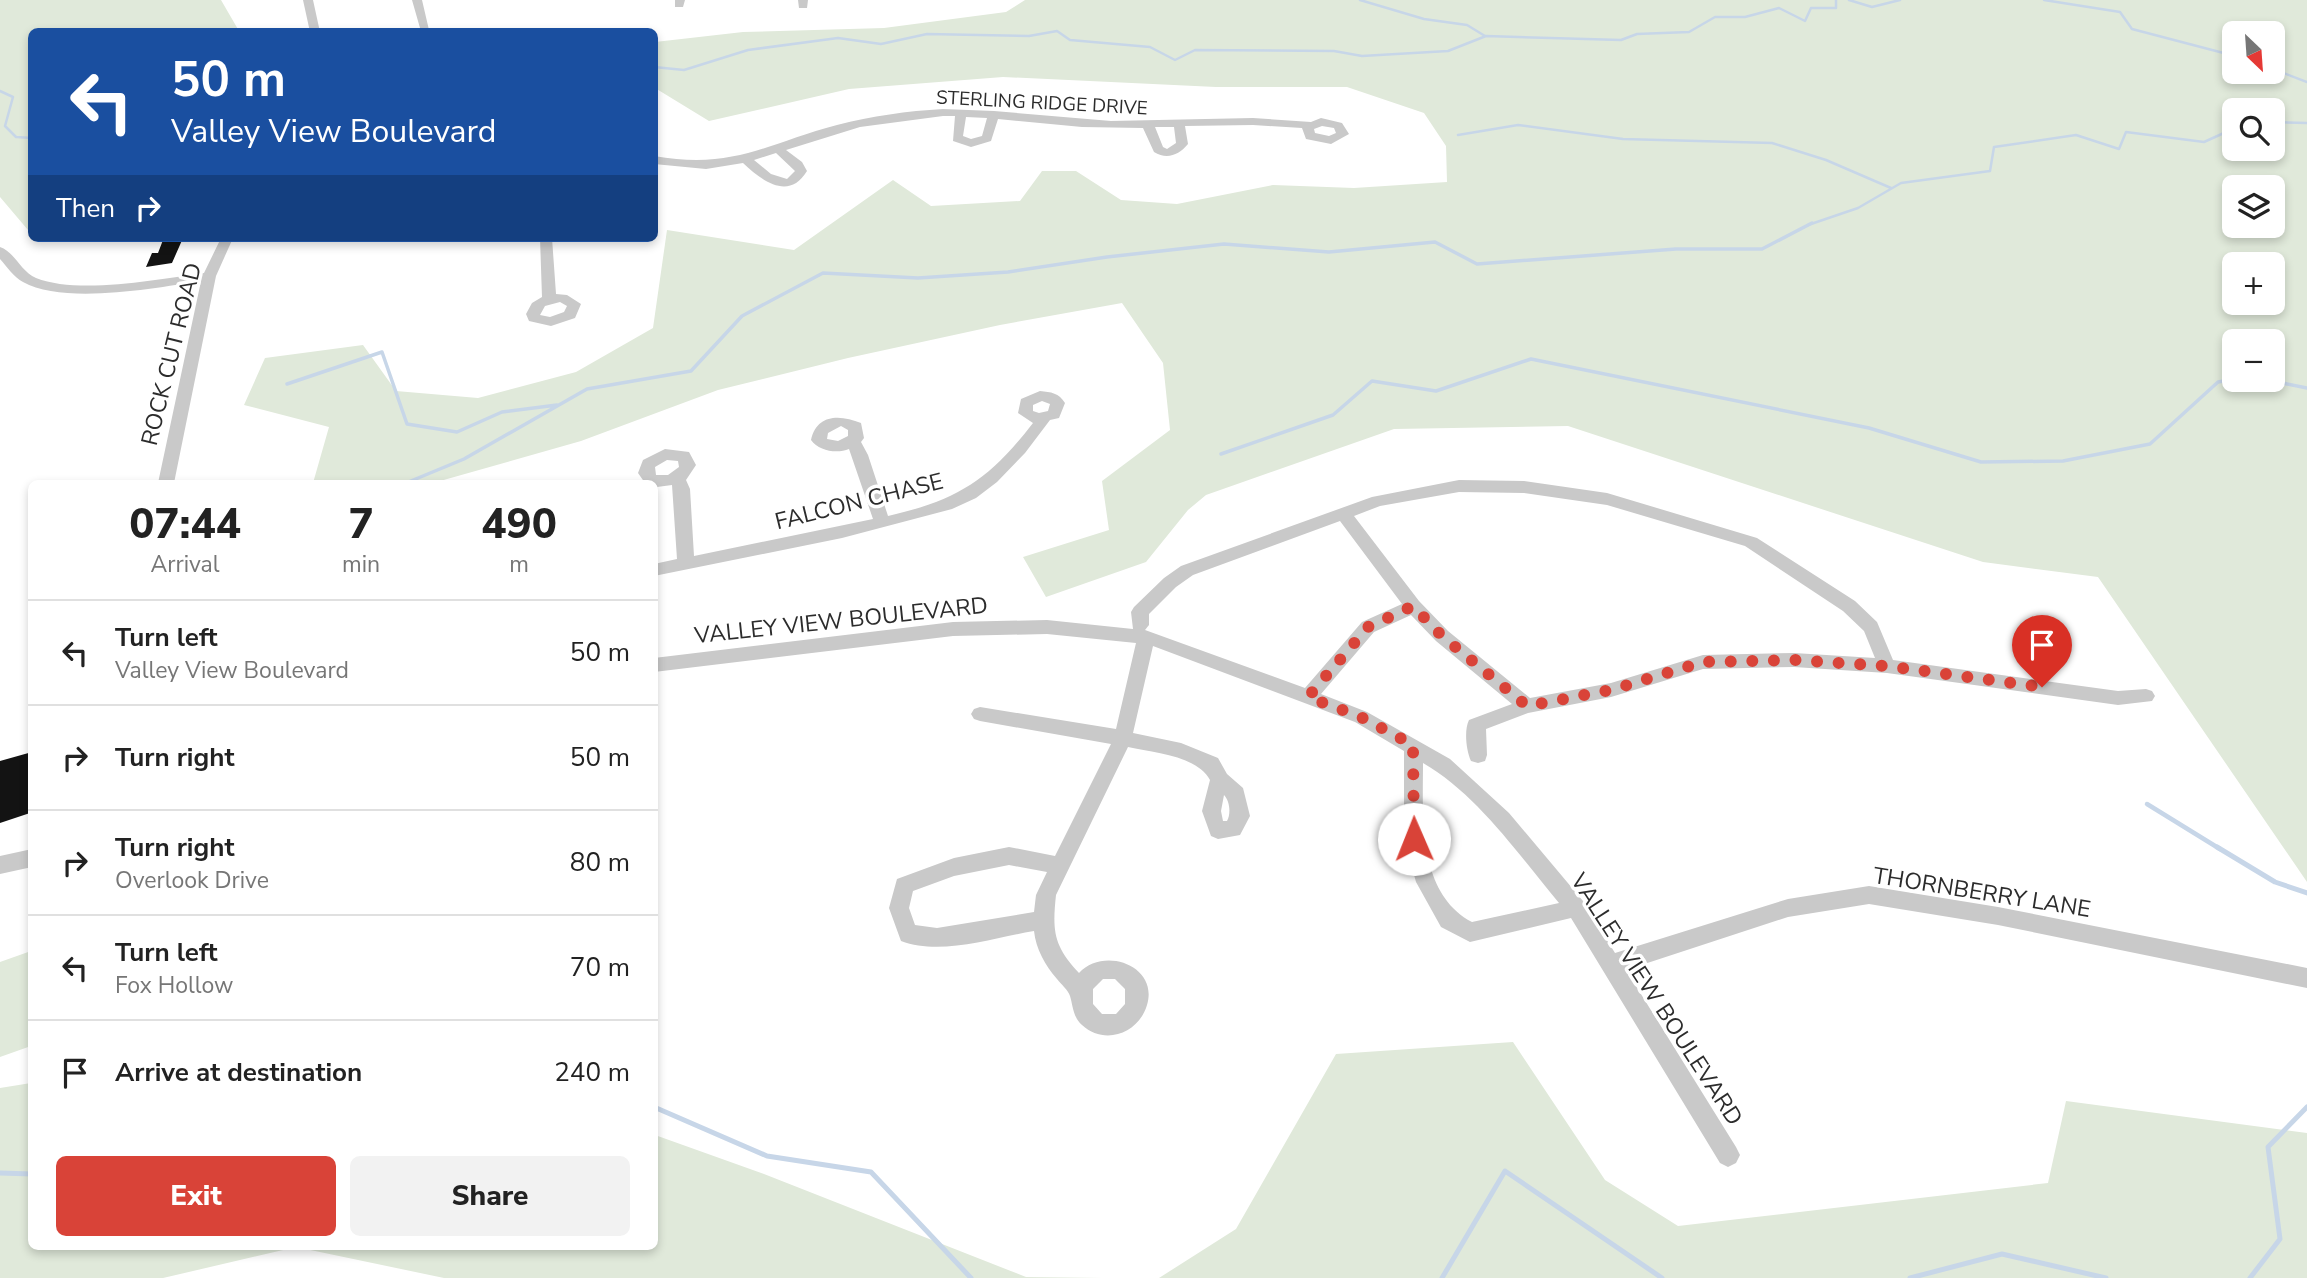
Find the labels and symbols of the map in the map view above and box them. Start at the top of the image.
north arrow [2222,21,2286,84]
street label: STERLING RIDGE DRIVE [935,84,1148,122]
street label: ROCK CUT ROAD [134,260,209,449]
street label: FALCON CHASE [772,466,947,537]
street label: VALLEY VIEW BOULEVARD [692,590,989,651]
pin [2012,615,2072,687]
position arrow [1377,802,1451,876]
street label: THORNBERRY LANE [1871,860,2093,925]
street label: VALLEY VIEW BOULEVARD [1563,866,1750,1131]

